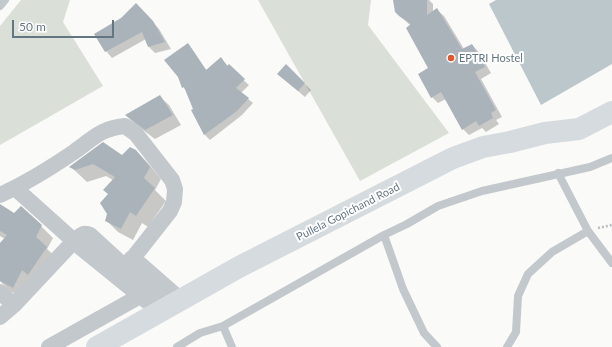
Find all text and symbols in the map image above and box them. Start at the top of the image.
scale bar [14,12,116,38]
text: 50 m [19,19,46,34]
place label: EPTRI Hostel [459,51,523,65]
marker: EPTRI Hostel [446,53,456,63]
street label: Pullela Gopichand Road [294,180,402,244]

